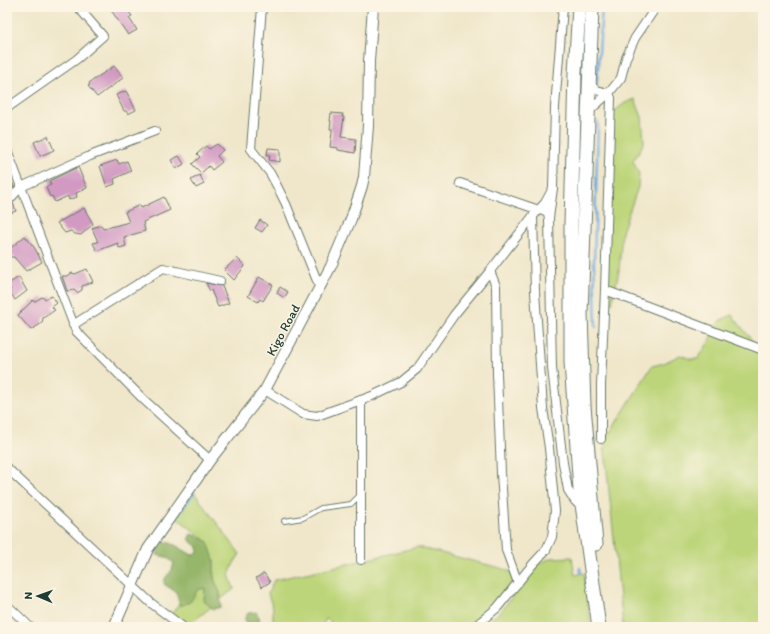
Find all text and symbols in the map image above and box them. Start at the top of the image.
street label: Kigo Road [263,302,303,358]
north arrow [18,576,58,616]
text: N [22,592,35,600]

